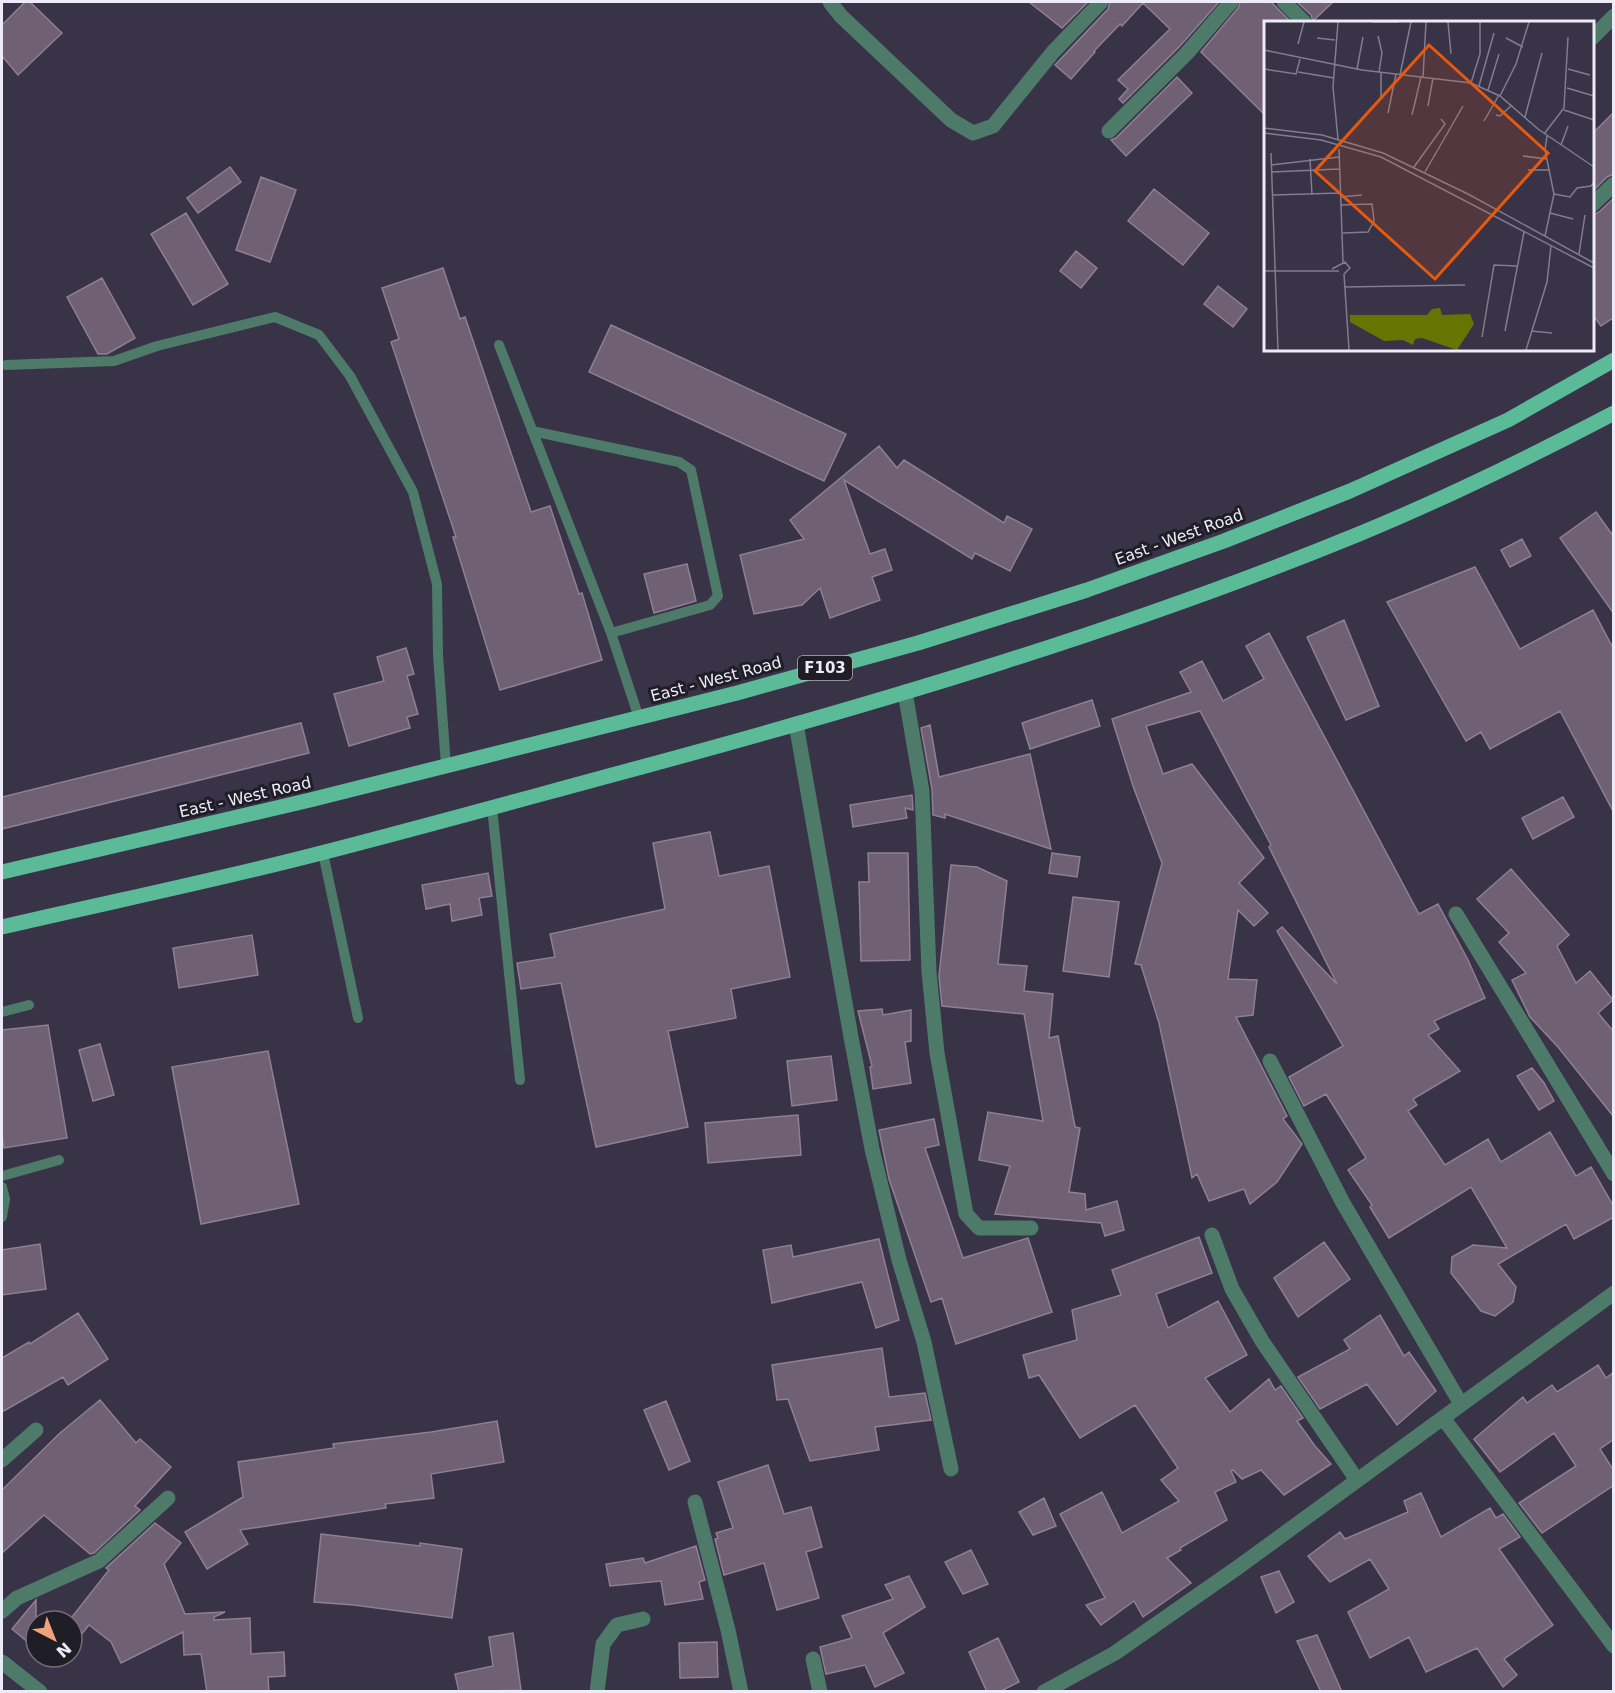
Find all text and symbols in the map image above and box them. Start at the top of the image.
inset map [1264,21,1594,351]
street label: East - West Road [1112,505,1246,569]
street label: East - West Road [648,652,784,706]
road number: F103 [798,656,852,680]
street label: East - West Road [177,773,313,821]
north arrow [24,1609,84,1669]
text: N [52,1638,75,1661]

